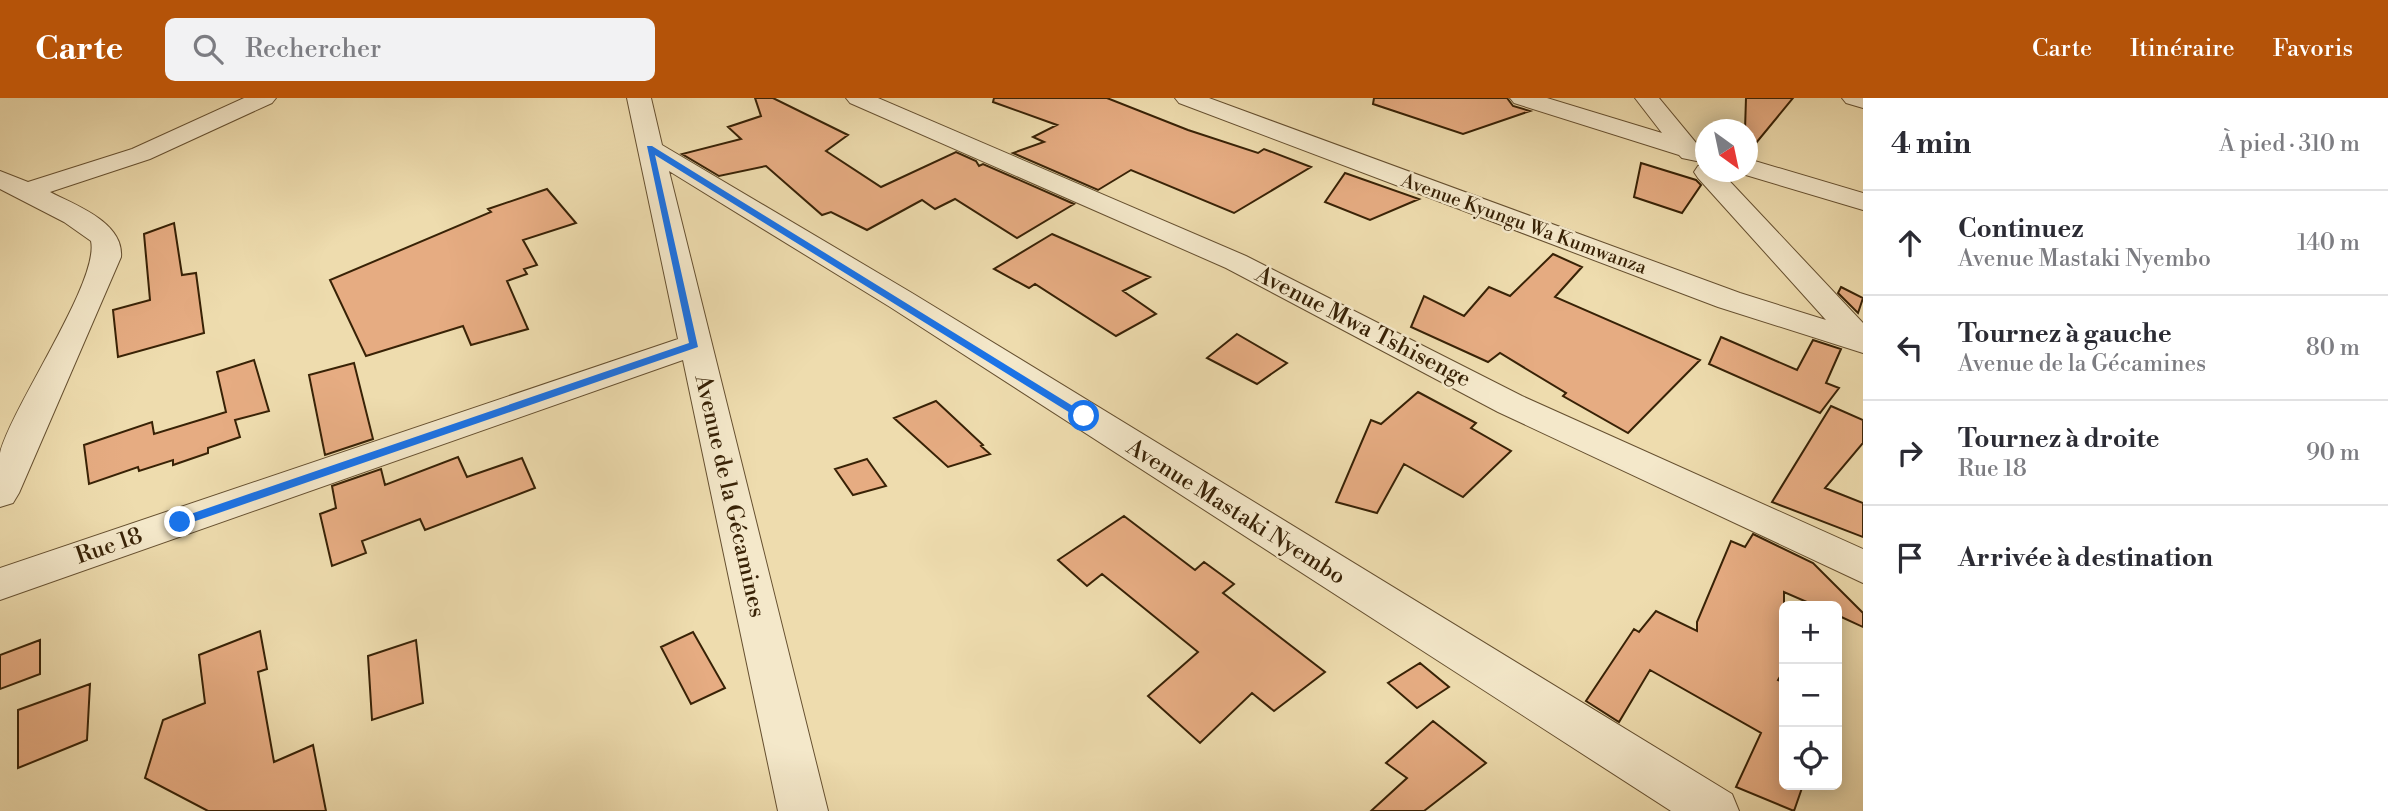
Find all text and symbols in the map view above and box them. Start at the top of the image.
search box [165,18,655,81]
text: Carte [35,29,123,70]
icon: search [189,30,227,68]
text: Rechercher [245,33,381,65]
text: Carte [2032,34,2092,64]
text: Itinéraire [2130,34,2235,64]
text: Favoris [2273,34,2353,64]
north arrow [1695,119,1758,182]
text: 4 min [1891,125,1971,163]
text: À pied · 310 m [2219,130,2360,158]
street label: Avenue Kyungu Wa Kumwanza [1397,168,1650,280]
text: Continuez [1958,213,2084,245]
icon: ahead [1891,224,1929,262]
text: 140 m [2297,229,2360,257]
text: Avenue Mastaki Nyembo [1958,245,2211,273]
street label: Avenue Mwa Tshisenge [1250,260,1475,394]
text: Tournez à gauche [1958,318,2172,350]
icon: left [1891,329,1929,367]
text: 80 m [2306,334,2360,362]
text: Avenue de la Gécamines [1958,350,2206,378]
street label: Avenue de la Gécamines [688,371,772,620]
route start [1068,400,1099,431]
text: Tournez à droite [1958,423,2160,455]
street label: Avenue Mastaki Nyembo [1121,433,1351,591]
icon: right [1891,434,1929,472]
text: 90 m [2306,439,2360,467]
text: Rue 18 [1958,455,2027,483]
route end [164,506,195,537]
street label: Rue 18 [72,522,146,570]
icon: arrive [1891,539,1929,577]
text: Arrivée à destination [1958,542,2213,574]
map controls [1779,601,1842,790]
button: + [1779,601,1842,664]
button: − [1779,664,1842,727]
button: locate [1779,727,1842,790]

